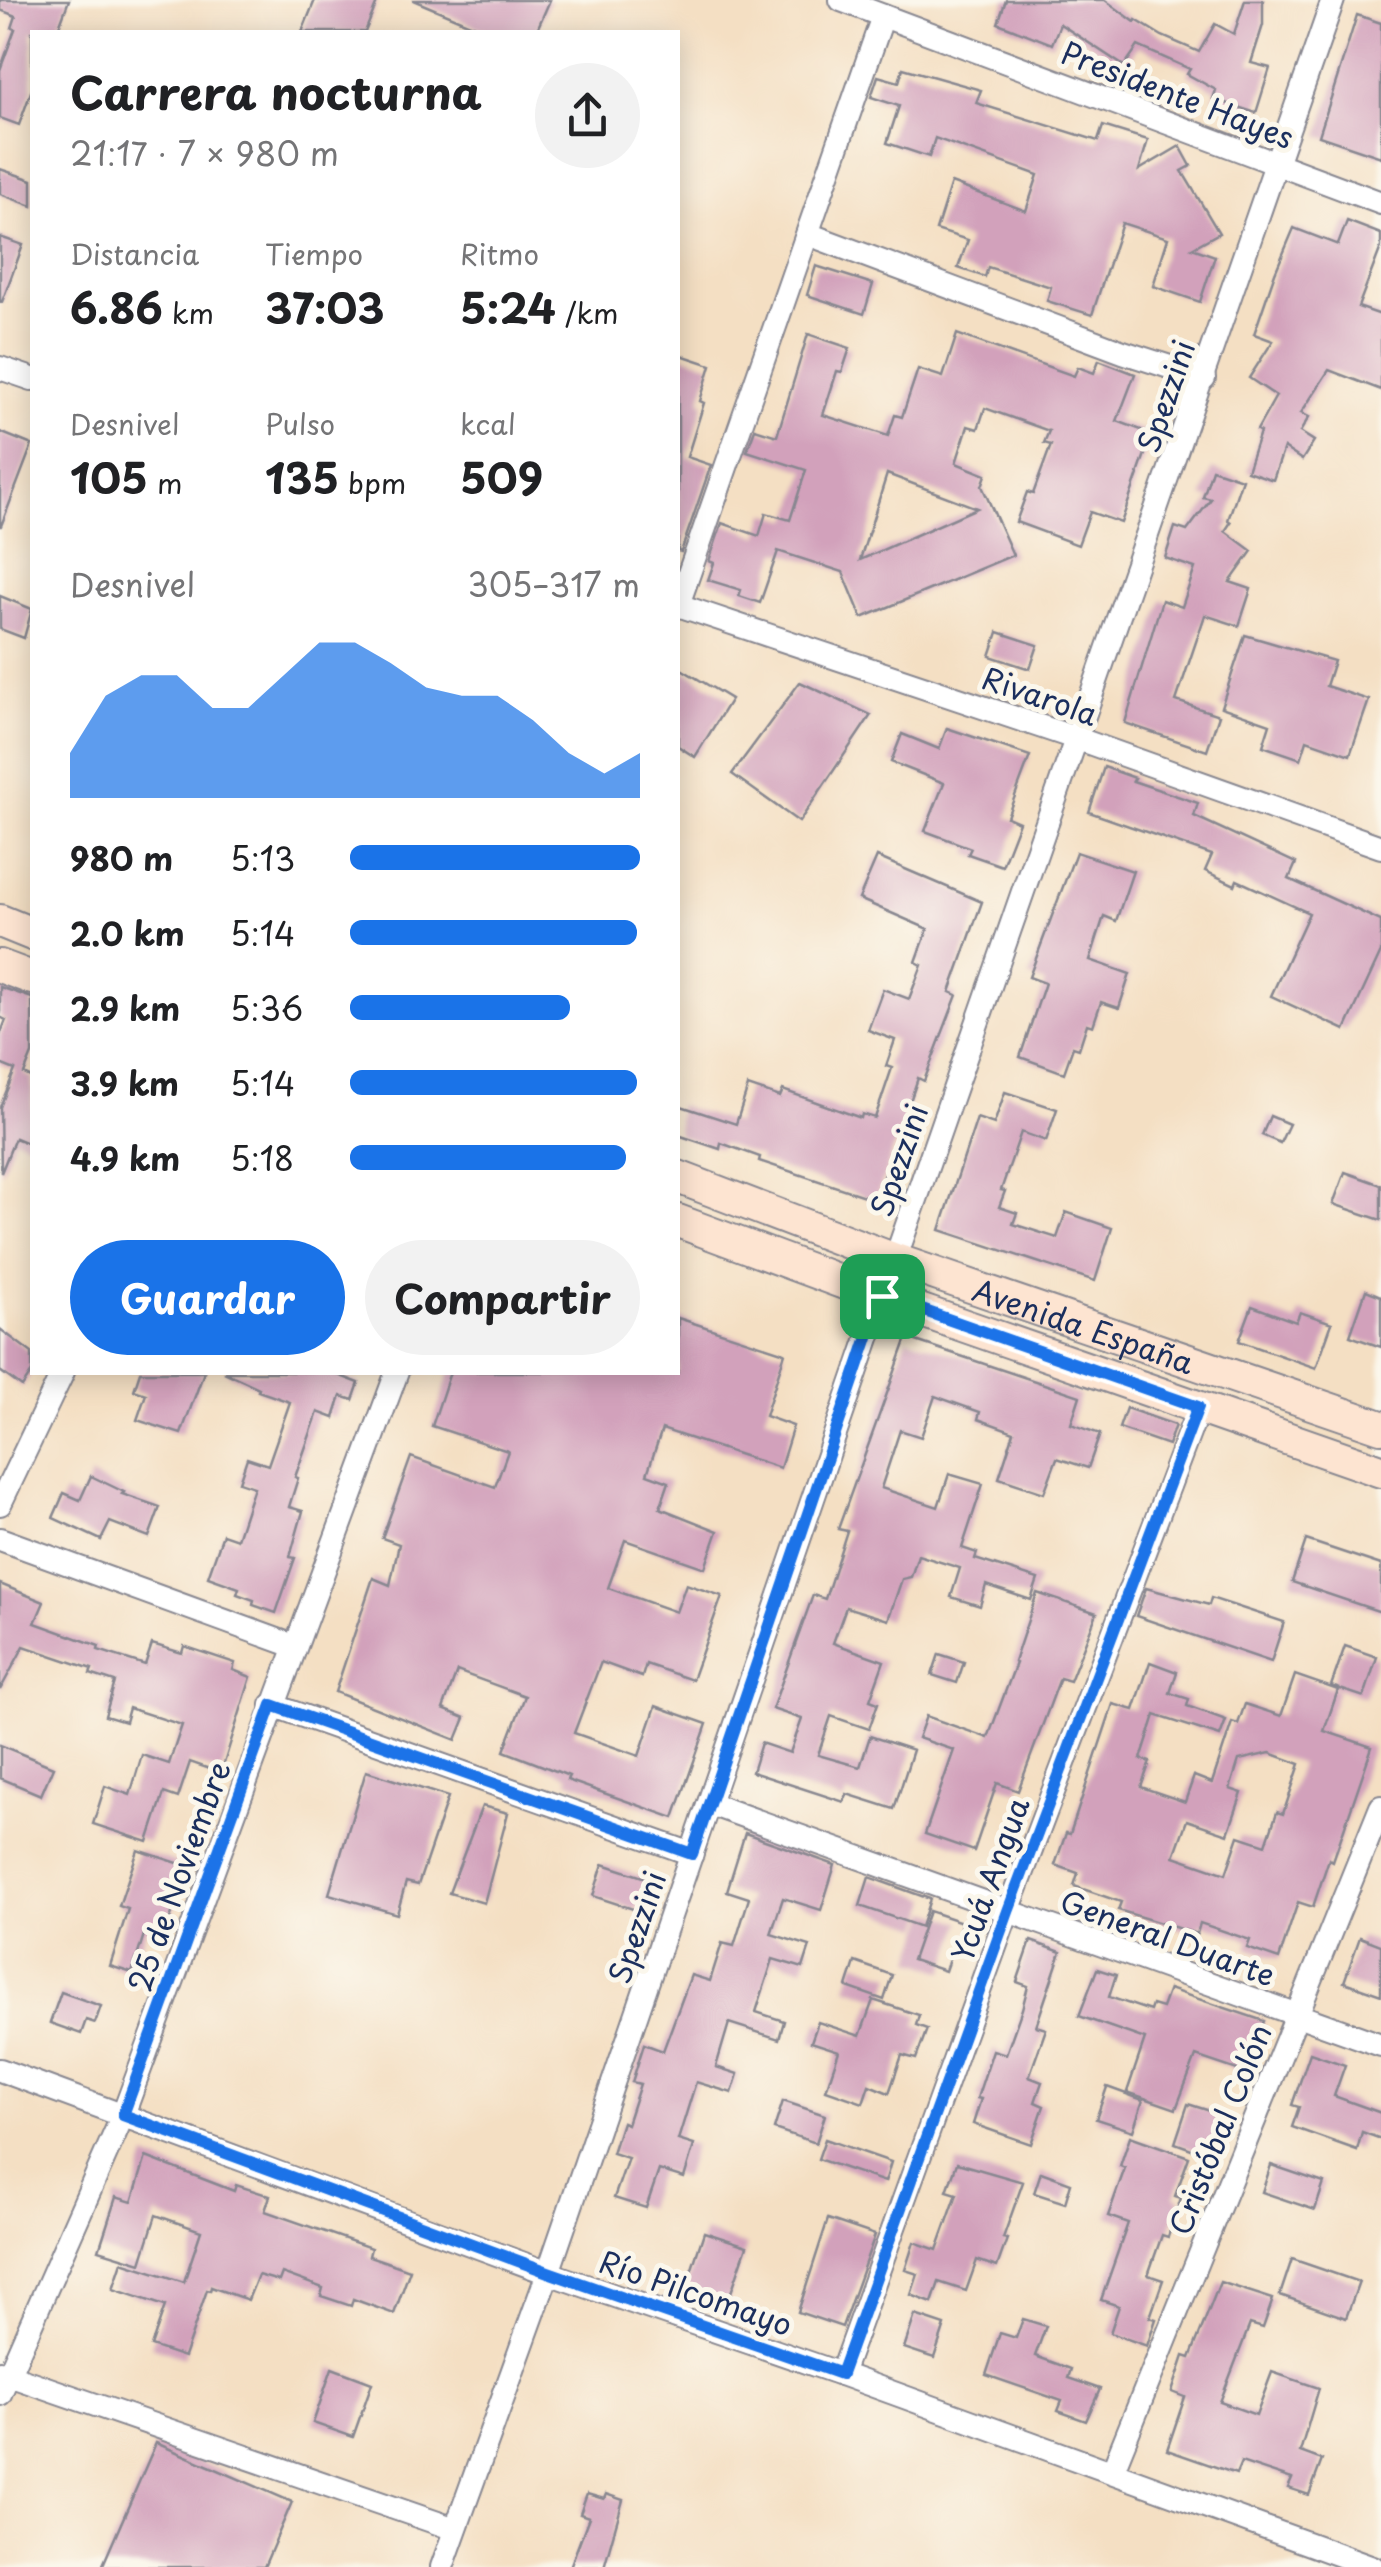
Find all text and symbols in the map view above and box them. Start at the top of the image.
street label: Presidente Hayes [1055,29,1301,159]
text: Carrera nocturna [70,57,482,125]
button: share [535,63,640,168]
text: 21:17 · 7 × 980 m [70,129,339,177]
text: Distancia [70,232,199,275]
text: Tiempo [265,232,363,275]
text: Ritmo [460,232,539,275]
text: 6.86 [70,275,163,338]
text: 37:03 [265,275,384,338]
text: 5:24 [460,275,556,338]
text: km [163,291,214,334]
text: /km [556,291,619,334]
street label: Spezzini [1125,334,1205,458]
text: Desnivel [70,402,179,445]
text: Pulso [265,402,335,445]
text: kcal [460,402,516,445]
text: 105 [70,445,148,508]
text: 135 [265,445,339,508]
text: 509 [460,445,543,508]
text: m [148,461,183,504]
text: bpm [339,461,406,504]
text: Desnivel [70,560,195,608]
text: 305–317 m [468,560,640,608]
street label: Rivarola [976,654,1104,736]
text: 980 m [70,834,173,882]
text: 5:13 [230,834,295,882]
text: 2.0 km [70,909,185,957]
text: 5:14 [230,909,295,957]
text: 2.9 km [70,984,180,1032]
text: 5:36 [230,984,303,1032]
text: 3.9 km [70,1059,179,1107]
text: 5:14 [230,1059,295,1107]
street label: Spezzini [858,1098,938,1222]
text: 4.9 km [70,1134,180,1182]
text: 5:18 [230,1134,294,1182]
button: Guardar [70,1240,345,1355]
button: Compartir [365,1240,640,1355]
pin [840,1254,925,1339]
street label: Avenida España [967,1266,1201,1384]
icon: arrive [855,1269,910,1324]
street label: 25 de Noviembre [115,1754,241,1998]
street label: Ycuá Angua [938,1790,1040,1967]
street label: Spezzini [596,1865,676,1989]
street label: General Duarte [1054,1877,1282,1997]
street label: Cristóbal Colón [1156,2017,1282,2241]
street label: Río Pilcomayo [593,2238,799,2346]

